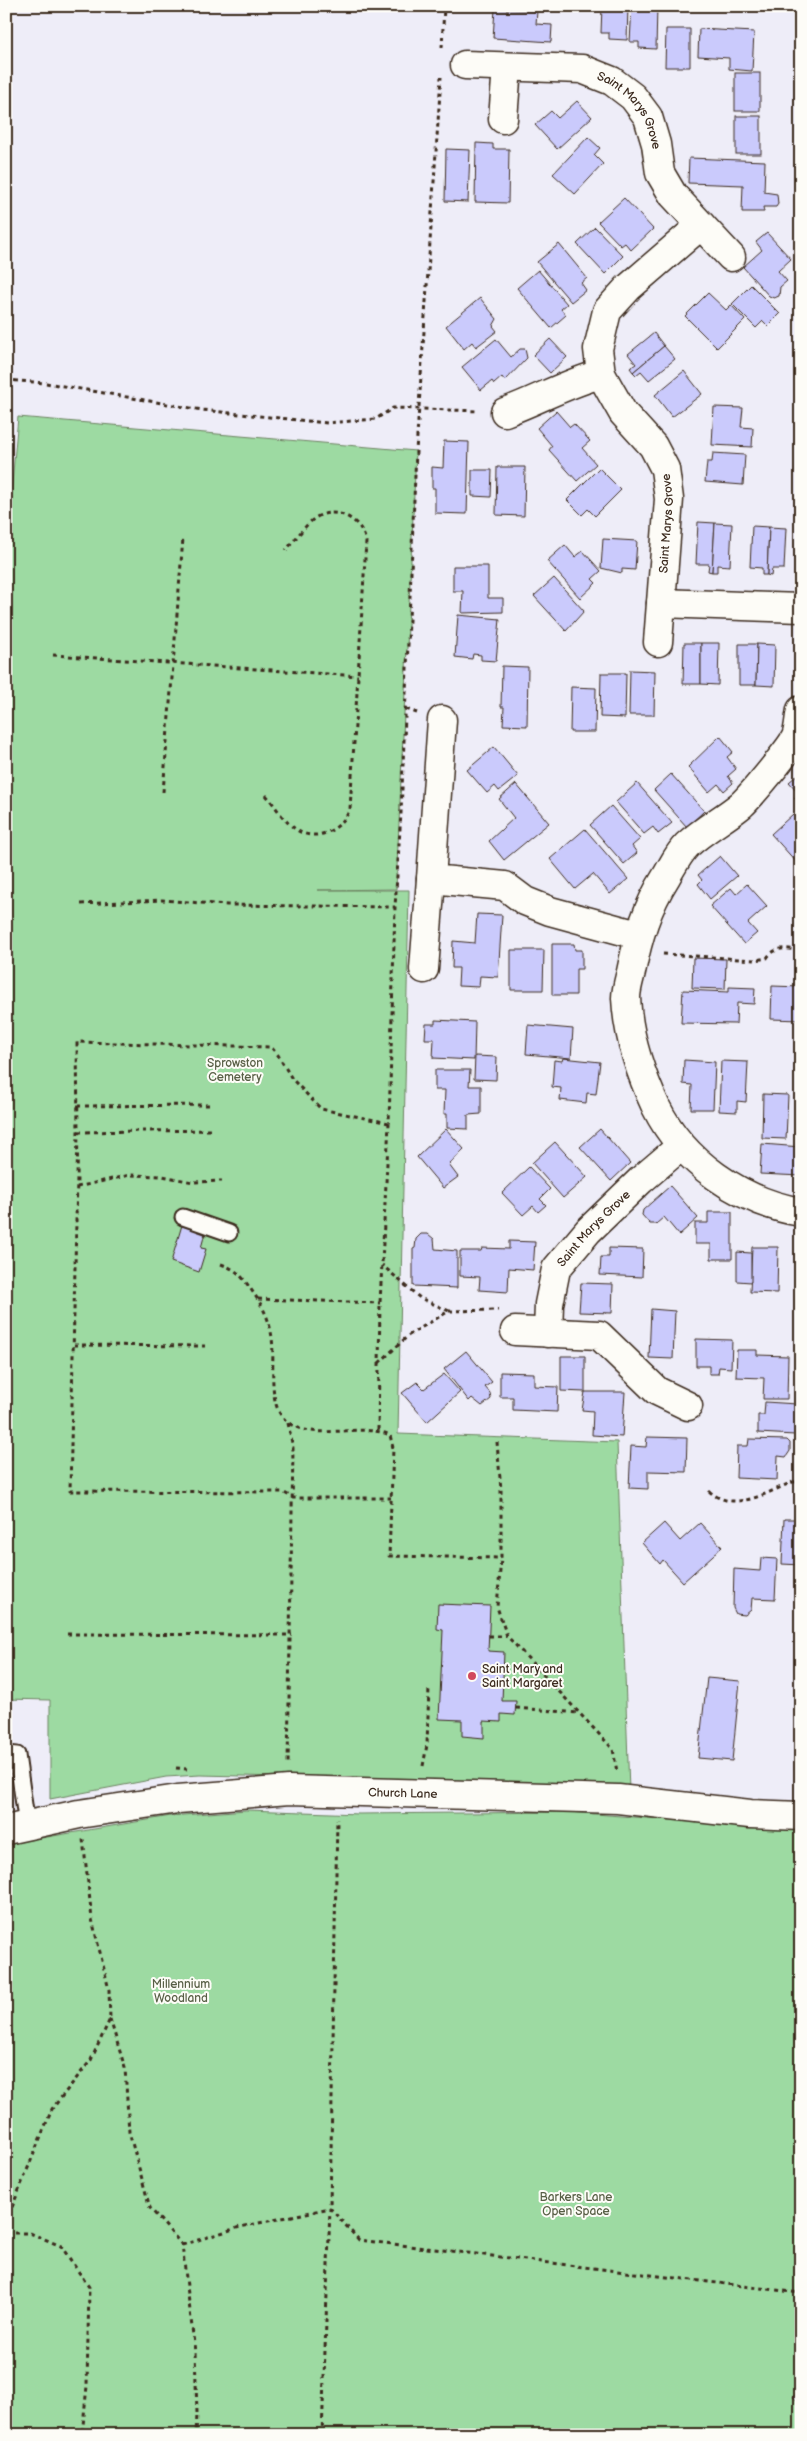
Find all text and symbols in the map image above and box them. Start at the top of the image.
street label: Saint Marys Grove [595,69,664,150]
street label: Saint Marys Grove [656,473,677,574]
park label: Sprowston Cemetery [207,1056,263,1085]
street label: Saint Marys Grove [554,1187,634,1270]
place label: Saint Mary and Saint Margaret [482,1662,563,1691]
marker: Saint Mary and Saint Margaret [466,1670,478,1682]
street label: Church Lane [368,1785,438,1802]
park label: Millennium Woodland [152,1977,210,2006]
park label: Barkers Lane Open Space [540,2190,612,2219]

